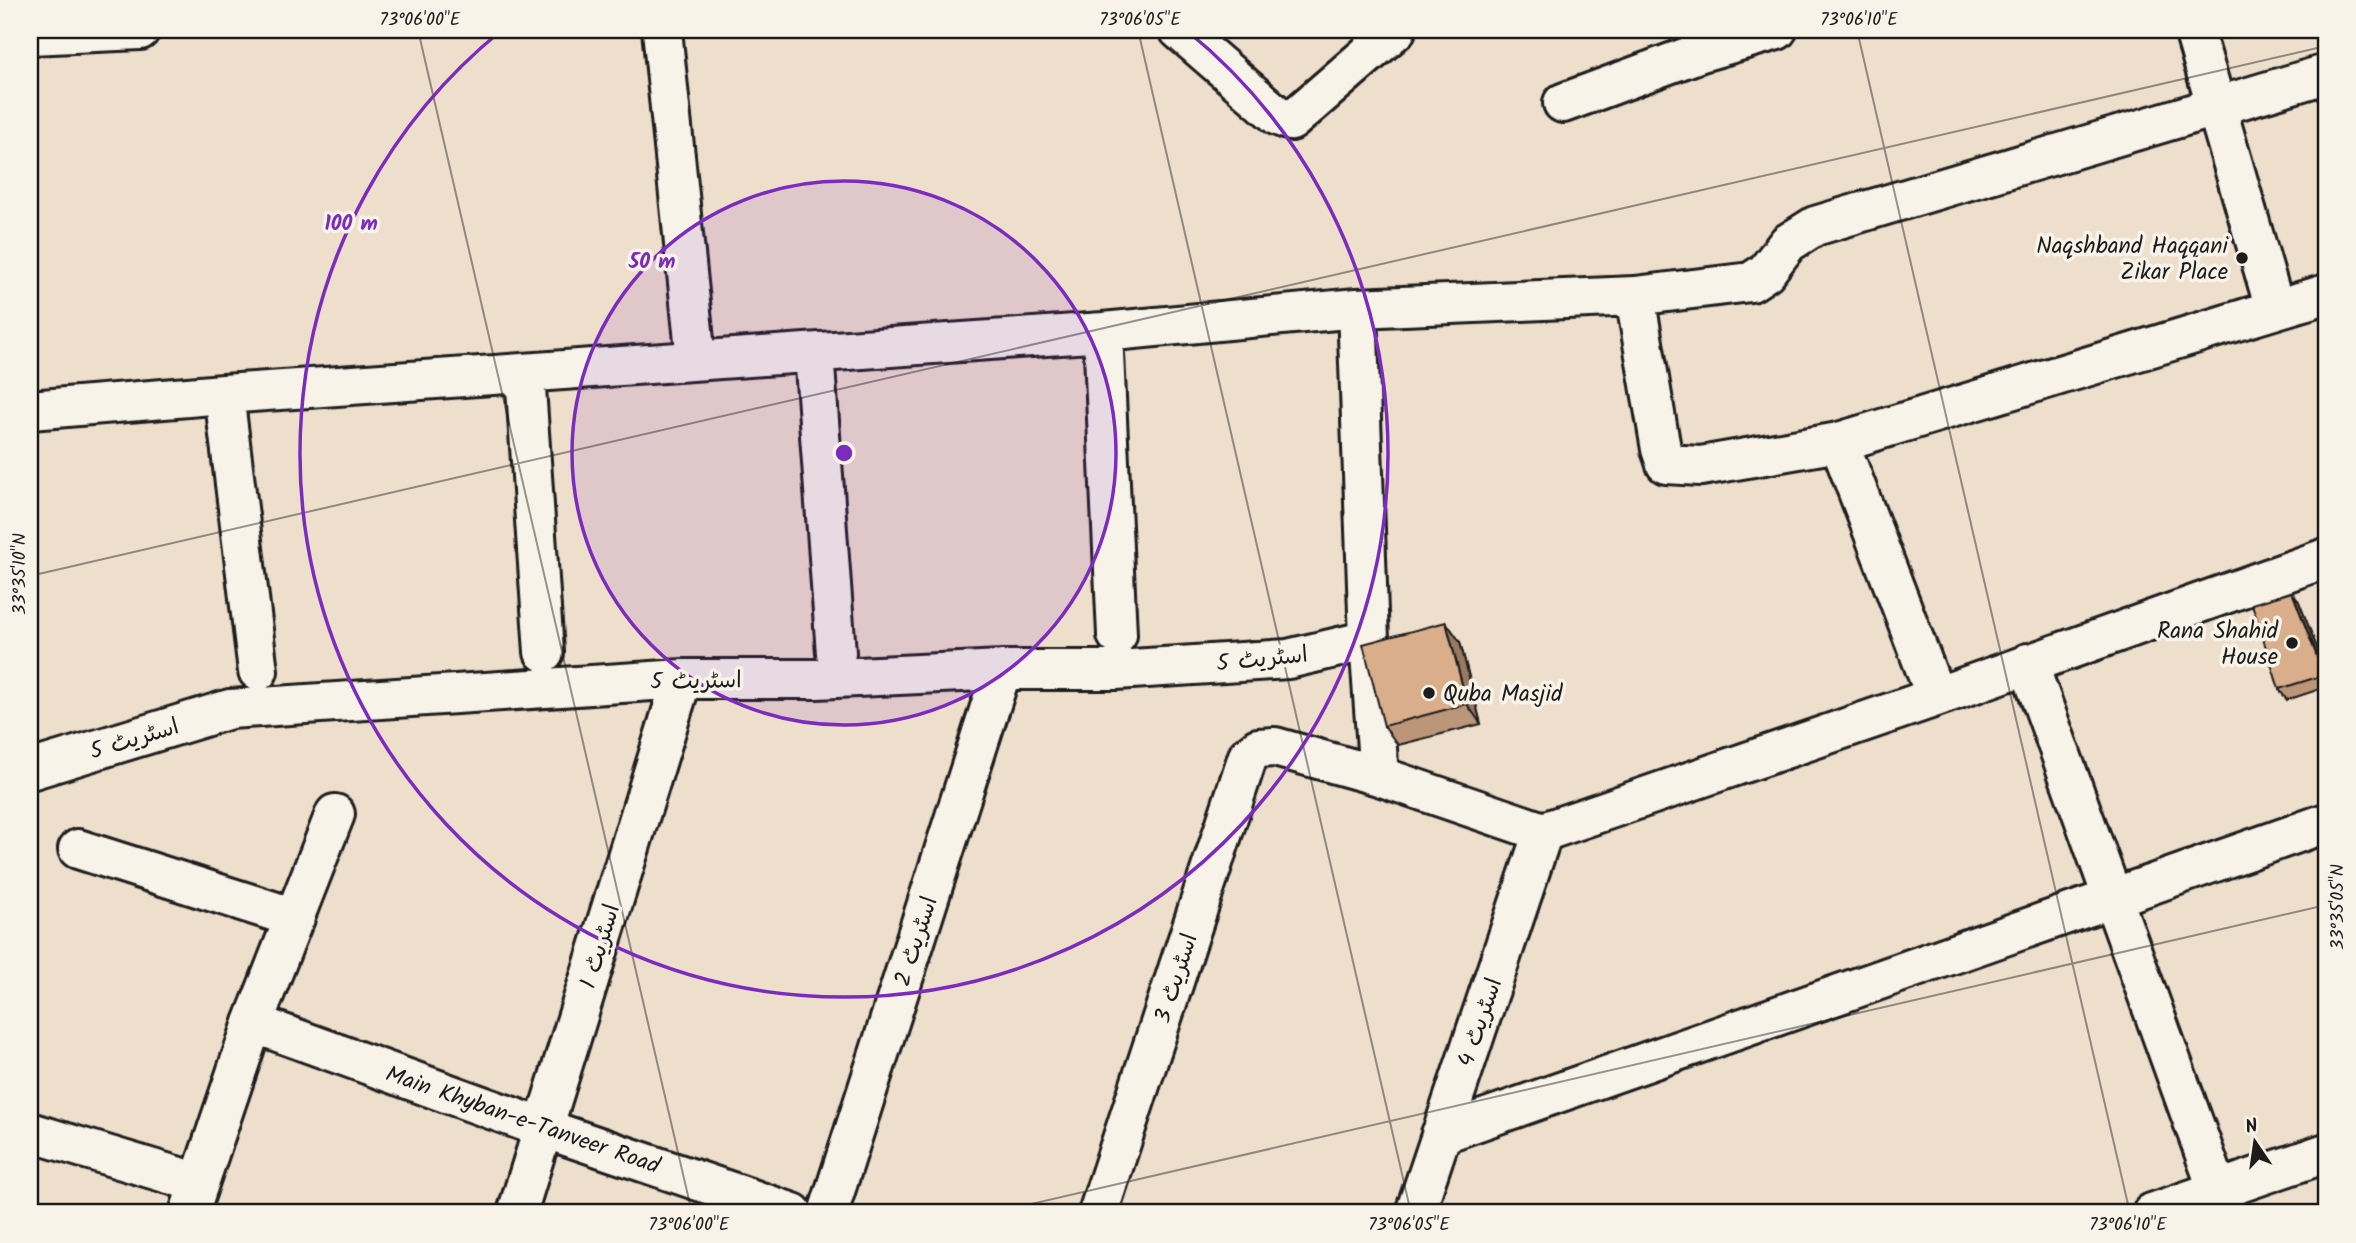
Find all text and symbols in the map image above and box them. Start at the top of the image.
text: 73°06'00"E [380,6,461,35]
text: 73°06'05"E [1099,6,1181,35]
text: 73°06'10"E [1820,6,1898,35]
text: 100 m [324,208,378,241]
place label: Naqshband Haqqani Zikar Place [2036,229,2230,291]
text: 50 m [628,246,675,279]
marker: Naqshband Haqqani Zikar Place [2234,250,2250,266]
centre of rings [832,441,856,465]
text: 33°35'10"N [6,533,35,615]
place label: Rana Shahid House [2157,614,2279,676]
marker: Rana Shahid House [2284,635,2300,651]
street label: اسٹریٹ 5 [1215,637,1310,683]
street label: اسٹریٹ 5 [650,663,742,701]
place label: Quba Masjid [1443,677,1563,713]
marker: Quba Masjid [1421,685,1437,701]
street label: اسٹریٹ 5 [85,709,184,771]
text: 33°35'05"N [2324,864,2353,950]
street label: اسٹریٹ 2 [885,892,948,991]
street label: اسٹریٹ 1 [571,900,631,993]
street label: اسٹریٹ 3 [1145,929,1208,1028]
street label: اسٹریٹ 4 [1449,973,1513,1072]
street label: Main Khyban-e-Tanveer Road [380,1057,665,1185]
north arrow [2220,1106,2290,1176]
text: N [2242,1111,2261,1143]
text: 73°06'00"E [649,1211,730,1240]
text: 73°06'05"E [1368,1211,1450,1240]
text: 73°06'10"E [2089,1211,2167,1240]

